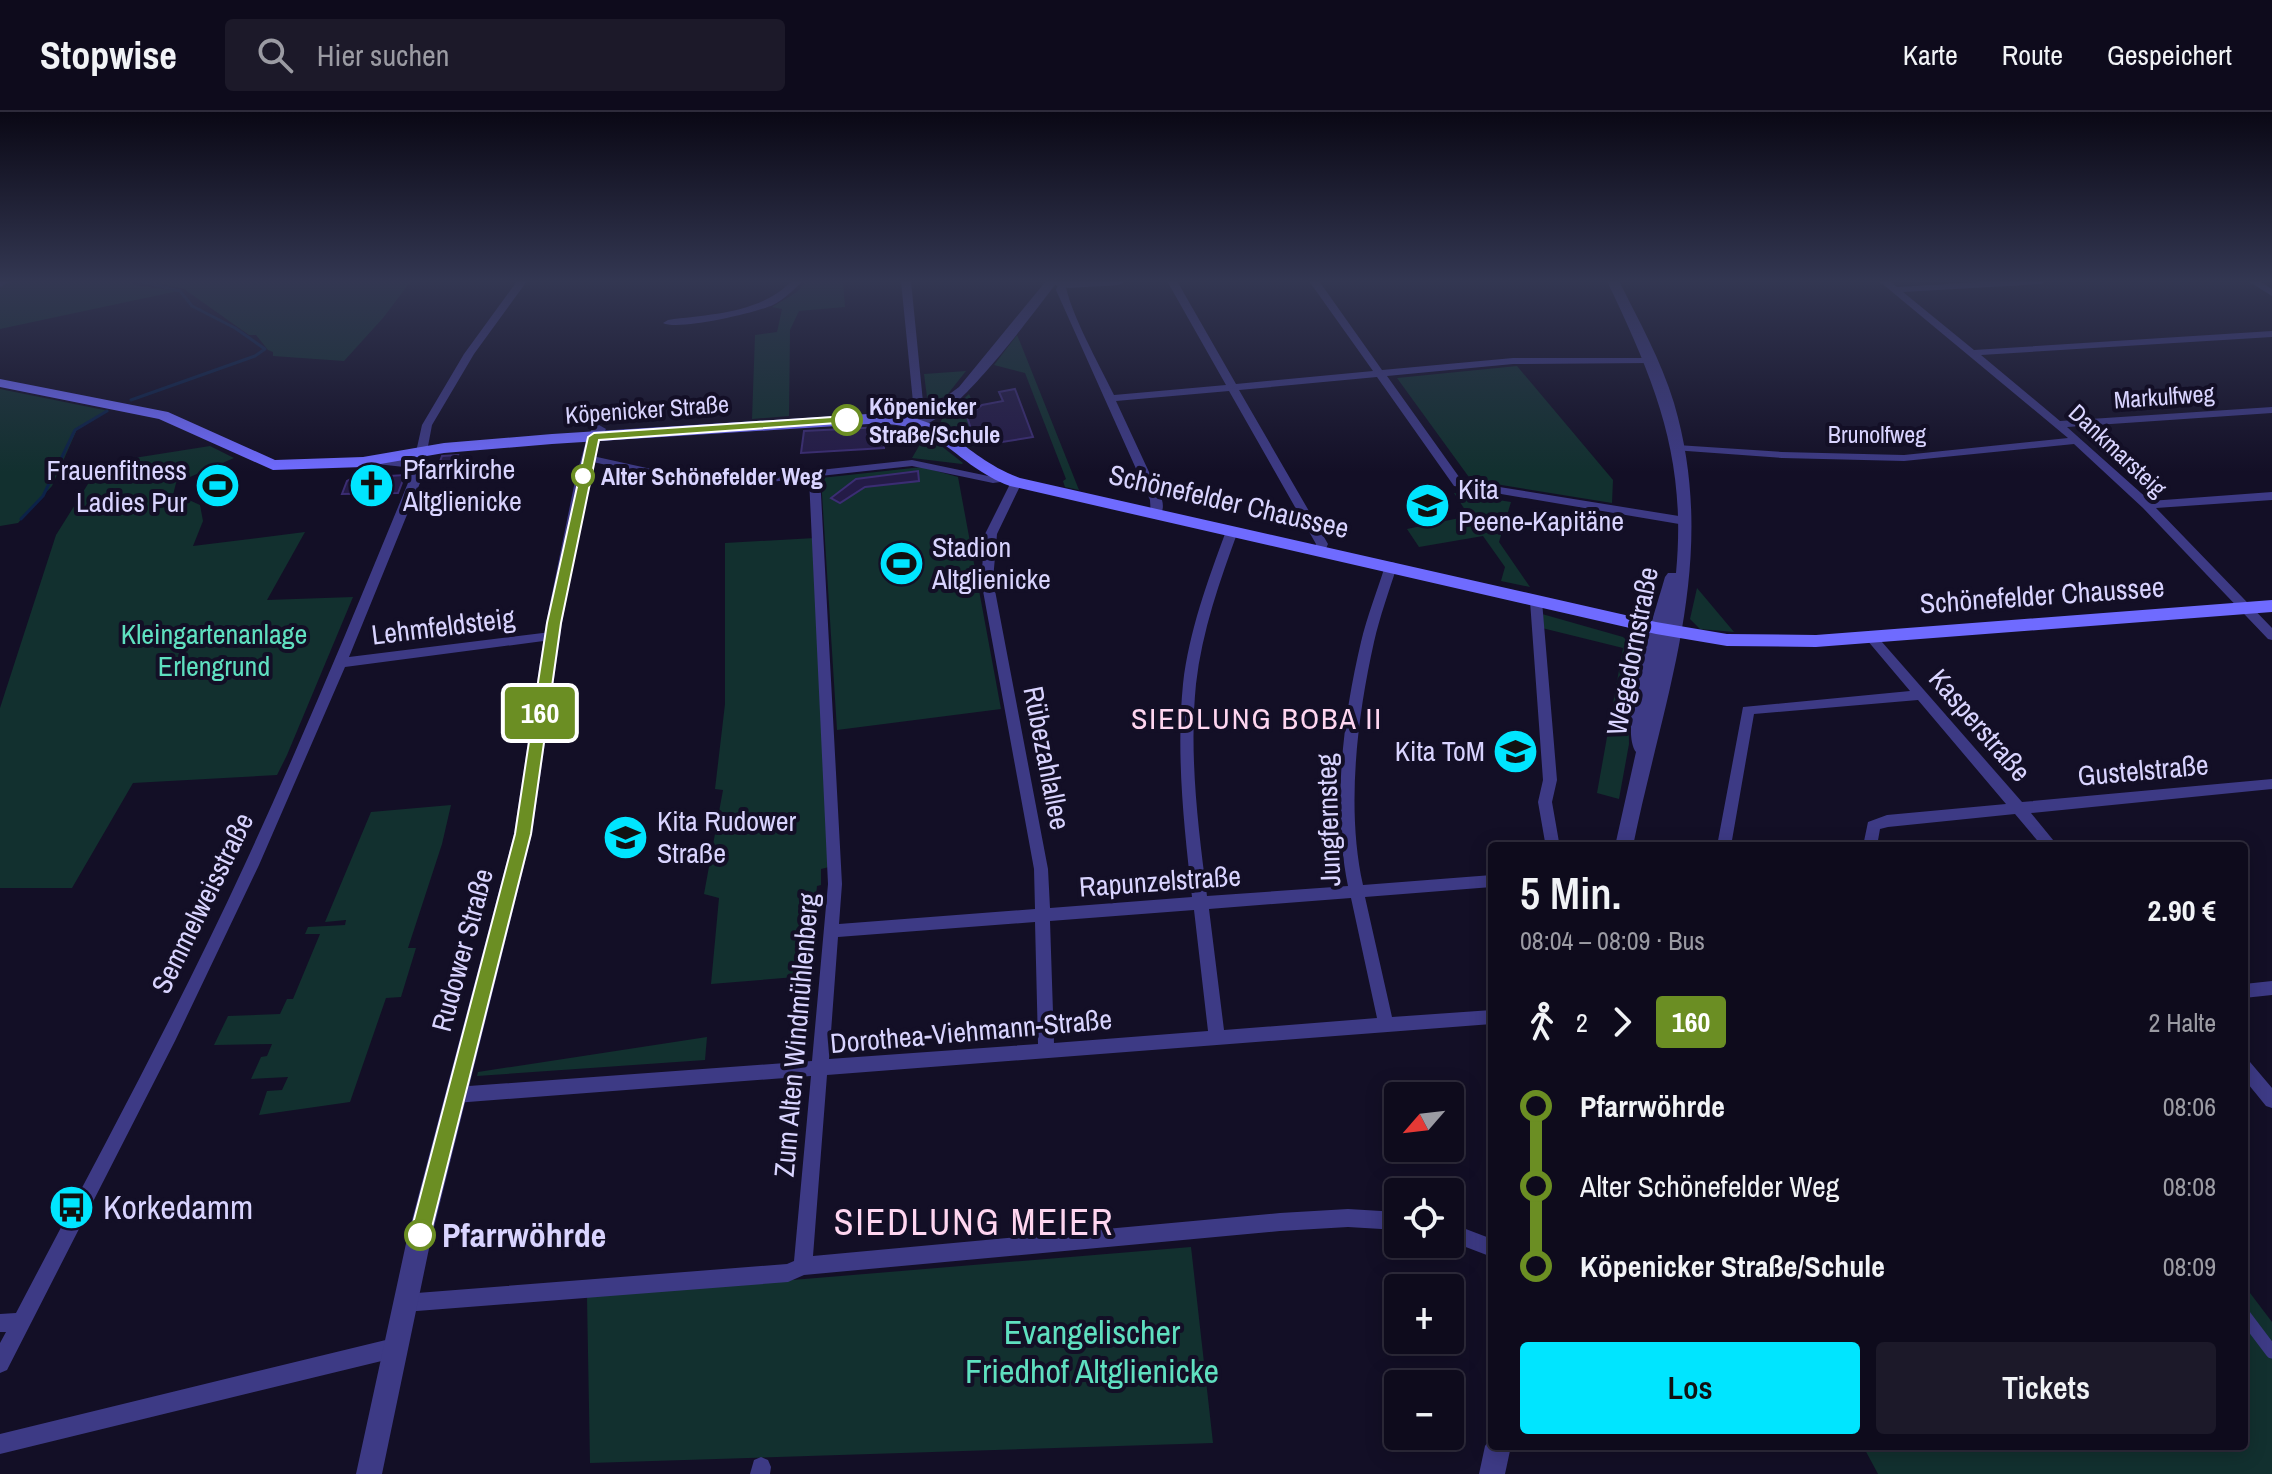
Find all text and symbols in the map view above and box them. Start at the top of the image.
search box [225,19,785,91]
text: Stopwise [40,30,177,81]
icon: search [253,33,297,77]
text: Hier suchen [317,35,449,75]
text: Karte [1903,36,1958,74]
text: Route [2002,36,2063,74]
text: Gespeichert [2107,36,2232,74]
street label: Markulfweg [2113,377,2215,415]
street label: Köpenicker Straße [564,387,730,431]
place label: Köpenicker Straße/Schule [869,390,1000,450]
street label: Dankmarsteig [2062,397,2174,504]
marker: Köpenicker Straße/Schule [832,405,862,435]
street label: Brunolfweg [1828,418,1926,450]
place label: Pfarrkirche Altglienicke [402,450,522,520]
place label: Frauenfitness Ladies Pur [47,451,187,521]
street label: Schönefelder Chaussee [1105,455,1353,547]
place label: Alter Schönefelder Weg [601,460,823,492]
church icon: Pfarrkirche Altglienicke [348,461,396,509]
sports icon: Frauenfitness Ladies Pur [194,462,242,510]
marker: Alter Schönefelder Weg [572,465,594,487]
place label: Kita Peene-Kapitäne [1458,470,1624,540]
school or university icon: Kita Peene-Kapitäne [1403,481,1451,529]
place label: Stadion Altglienicke [931,528,1051,598]
sports icon: Stadion Altglienicke [877,539,925,587]
street label: Wegedornstraße [1597,564,1667,738]
street label: Schönefelder Chaussee [1918,567,2166,623]
street label: Lehmfeldsteig [369,598,517,654]
park label: Kleingartenanlage Erlengrund [121,615,307,685]
street label: Kasperstraße [1920,661,2040,789]
street label: Rübezahlallee [1014,683,1080,833]
line badge: 160 [494,687,586,739]
text: 160 [521,694,559,732]
district label: SIEDLUNG BOBA II [1131,698,1383,738]
school or university icon: Kita ToM [1492,727,1540,775]
place label: Kita ToM [1395,732,1485,770]
street label: Gustelstraße [2076,745,2210,795]
street label: Jungfernsteg [1307,753,1349,887]
place label: Kita Rudower Straße [657,802,796,872]
street label: Semmelweisstraße [142,806,262,1000]
school or university icon: Kita Rudower Straße [602,813,650,861]
street label: Rapunzelstraße [1078,856,1242,906]
text: 5 Min. [1520,863,1622,923]
street label: Rudower Straße [422,864,502,1036]
text: 2.90 € [2148,890,2216,930]
street label: Zum Alten Windmühlenberg [765,891,827,1178]
text: 08:04 – 08:09 · Bus [1520,923,1705,958]
street label: Dorothea-Viehmann-Straße [828,1000,1114,1062]
icon: walk [1520,1000,1564,1044]
icon: forward [1600,1000,1644,1044]
text: 160 [1672,1003,1710,1041]
text: 2 [1576,1005,1588,1040]
text: 2 Halte [2148,1005,2216,1040]
north arrow [1384,1082,1464,1162]
map controls [1384,1082,1464,1450]
text: Pfarrwöhrde [1580,1086,1725,1126]
text: 08:06 [2163,1089,2216,1124]
text: Alter Schönefelder Weg [1580,1166,1839,1206]
text: 08:08 [2163,1169,2216,1204]
button: locate [1384,1178,1464,1258]
bus stop icon: Korkedamm [48,1183,96,1231]
place label: Korkedamm [103,1184,253,1230]
district label: SIEDLUNG MEIER [834,1198,1114,1246]
place label: Pfarrwöhrde [442,1212,606,1258]
marker: Pfarrwöhrde [405,1220,435,1250]
text: Köpenicker Straße/Schule [1580,1246,1885,1286]
text: 08:09 [2163,1249,2216,1284]
button: + [1384,1274,1464,1354]
park label: Evangelischer Friedhof Altglienicke [965,1309,1219,1394]
button: Los [1520,1342,1860,1434]
button: Tickets [1876,1342,2216,1434]
button: − [1384,1370,1464,1450]

